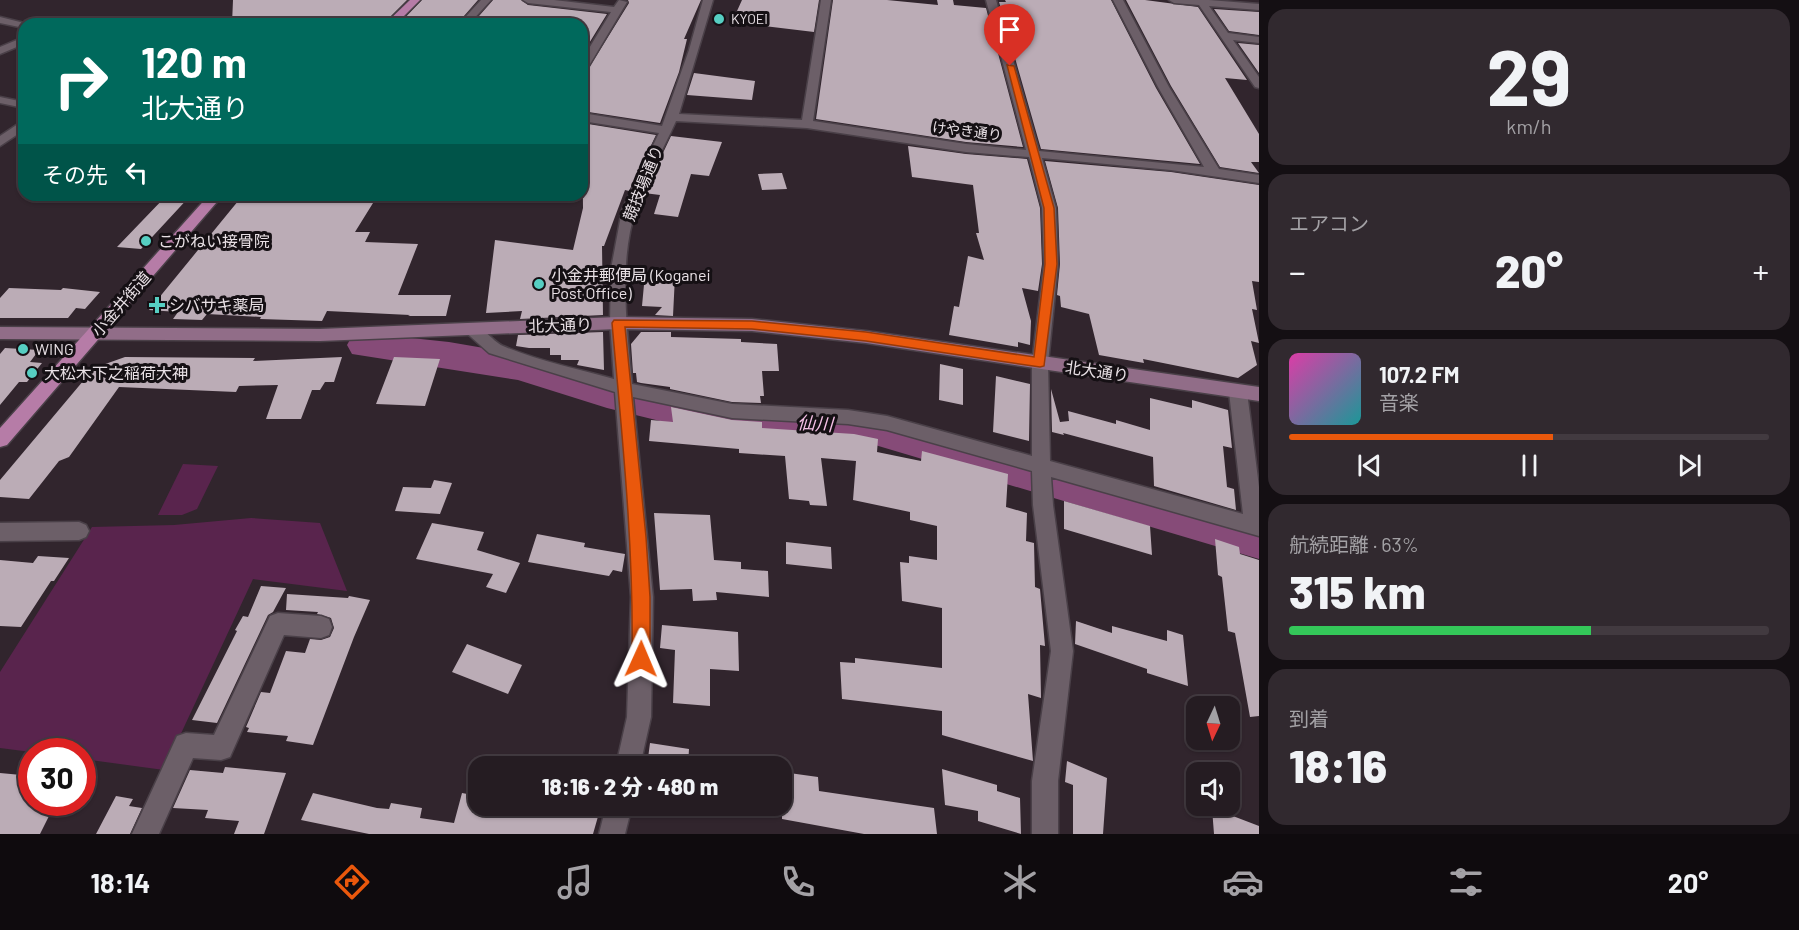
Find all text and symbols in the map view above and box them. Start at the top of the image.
pin [984,4,1035,66]
place label: KYOEI [731,10,768,27]
marker: KYOEI [712,12,726,26]
icon: arrive [993,13,1026,46]
text: 29 [1486,28,1572,122]
text: 120 m [141,36,247,86]
icon: right [42,42,120,120]
text: 北大通り [141,91,249,123]
text: km/h [1506,114,1552,138]
street label: けやき通り [931,118,1003,143]
street label: 競技場通り [619,142,666,223]
icon: left [120,156,153,189]
text: その先 [42,161,108,187]
text: エアコン [1289,211,1369,235]
place label: こがねい接骨院 [158,231,270,250]
marker: こがねい接骨院 [139,234,153,248]
text: 20° [1495,243,1563,297]
text: − [1289,251,1306,291]
text: + [1753,251,1769,291]
place label: 小金井郵便局 (Koganei Post Office) [551,265,711,302]
street label: 小金井街道 [87,267,154,340]
marker: 小金井郵便局 (Koganei Post Office) [532,277,546,291]
place label: シバサキ薬局 [169,295,265,314]
marker: シバサキ薬局 [150,298,164,312]
street label: 北大通り [528,314,592,335]
place label: WING [35,339,74,358]
marker: WING [16,342,30,356]
street label: 北大通り [1064,357,1130,384]
text: 107.2 FM [1379,361,1460,387]
place label: 大松木下之稲荷大神 [44,363,188,382]
marker: 大松木下之稲荷大神 [25,366,39,380]
text: 音楽 [1379,390,1419,414]
water label: 仙川 [797,411,836,435]
icon: previous [1353,449,1386,482]
icon: pause [1513,449,1546,482]
icon: next [1673,449,1706,482]
text: 航続距離 · 63% [1289,532,1419,556]
text: 315 km [1289,564,1426,618]
position arrow [609,627,673,691]
north arrow [1186,696,1240,750]
map controls [1186,696,1240,816]
text: 到着 [1289,706,1329,730]
speed limit sign: 30 [18,738,96,816]
text: 18:16 [1289,738,1387,792]
button: sound [1186,762,1240,816]
text: 18:16 · 2 分 · 480 m [542,773,718,799]
icon: directions [331,861,373,903]
icon: music [554,861,596,903]
icon: phone [777,861,819,903]
icon: climate [999,861,1041,903]
icon: car [1222,861,1264,903]
icon: filters [1445,861,1487,903]
text: 18:14 [90,866,150,898]
text: 20° [1668,866,1709,898]

